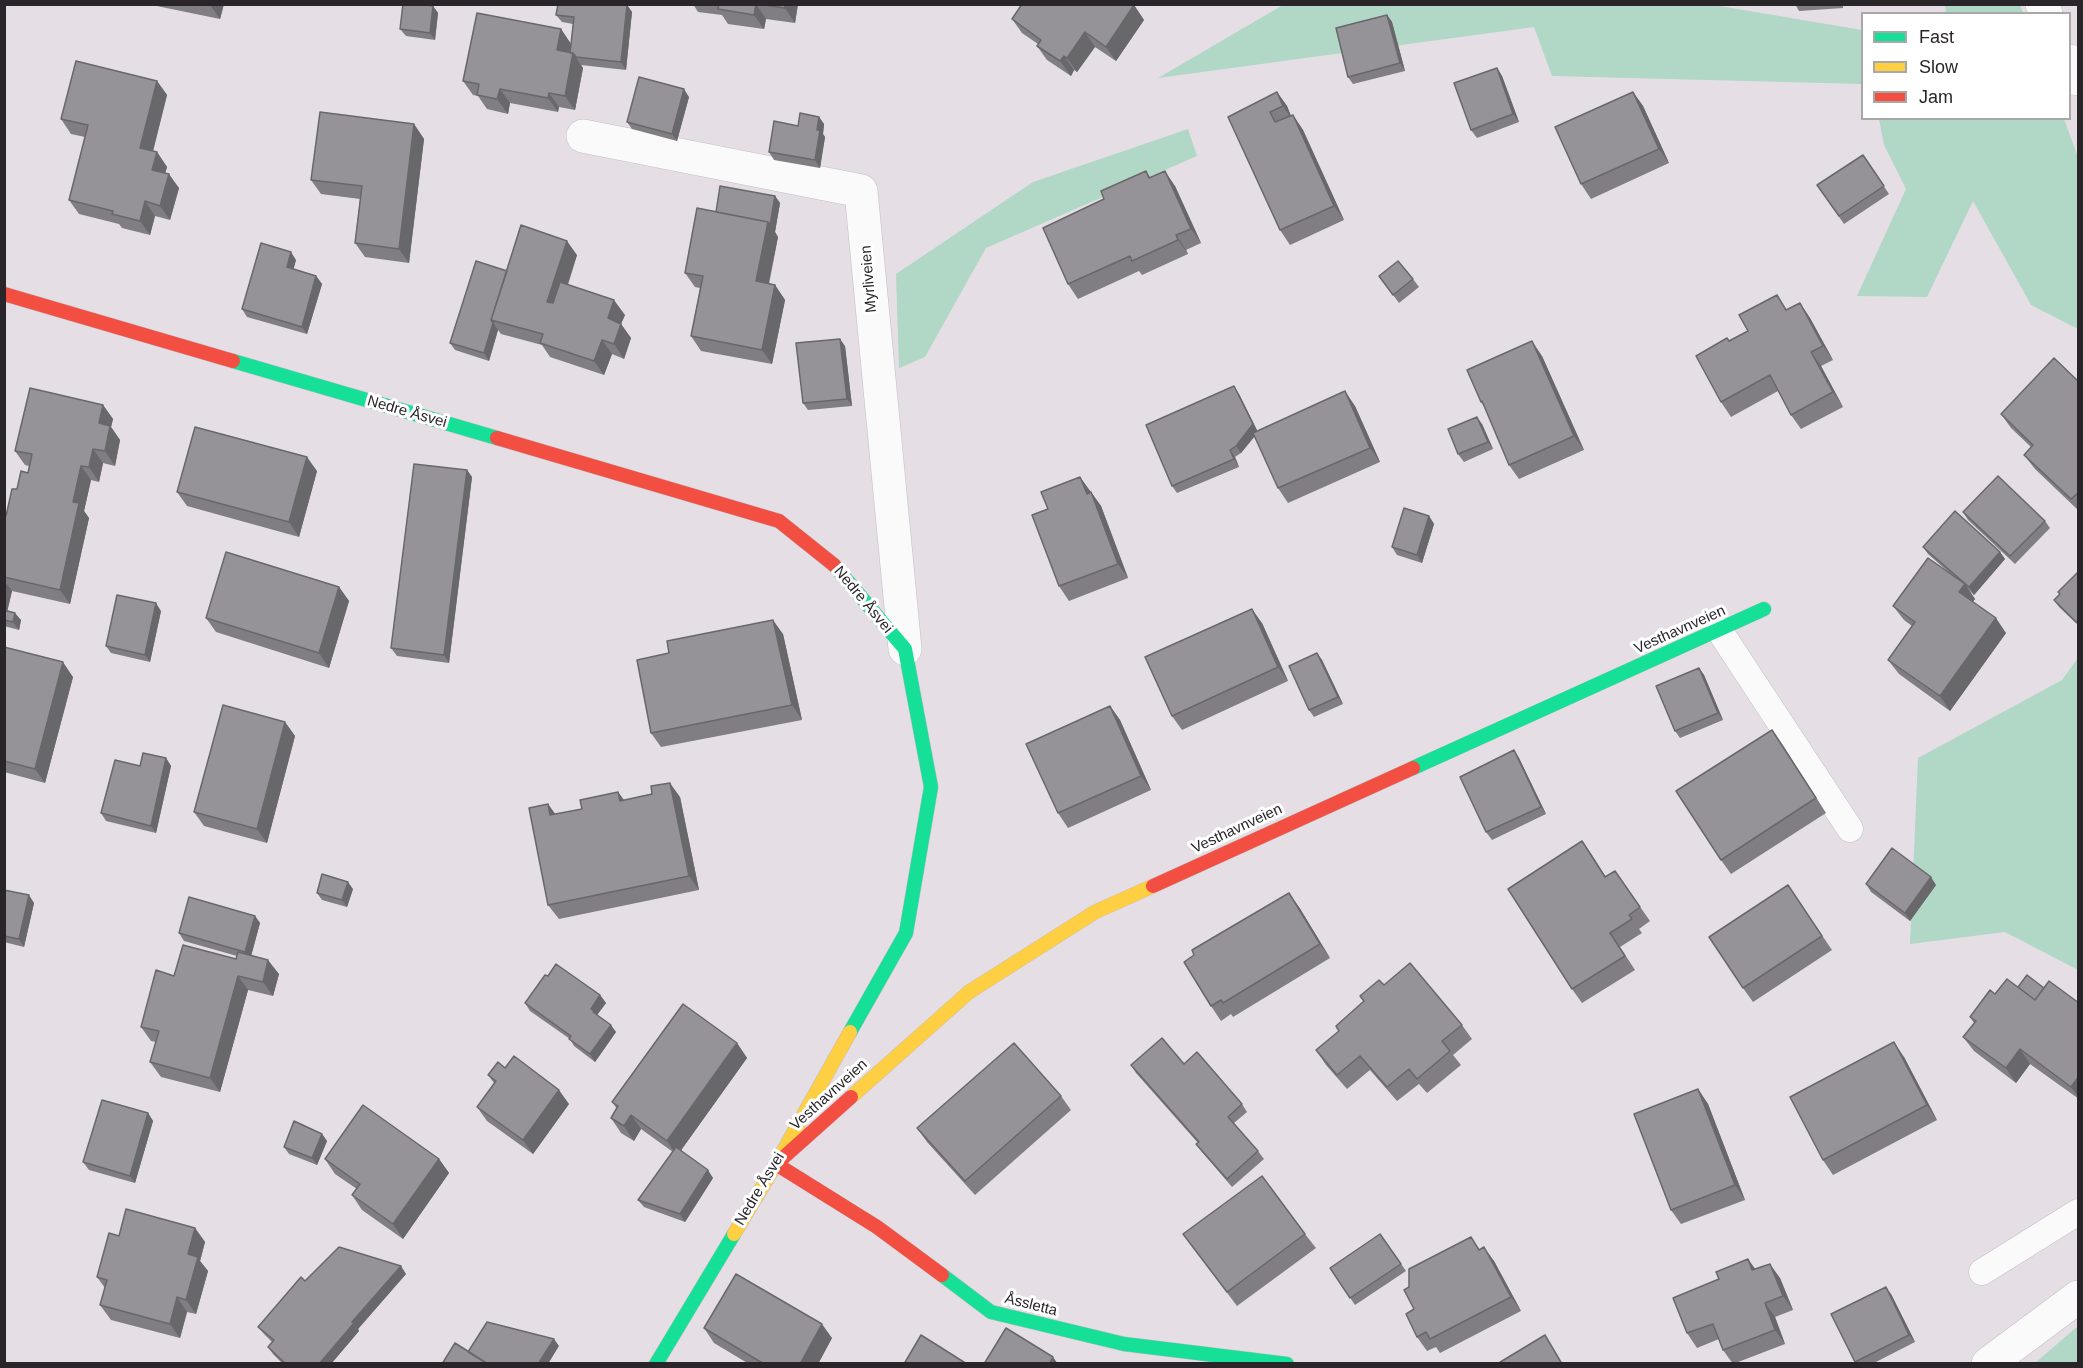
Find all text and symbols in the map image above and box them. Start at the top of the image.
legend [1861,12,2071,120]
text: Fast [1919,27,1954,47]
text: Slow [1919,57,1958,77]
text: Jam [1919,87,1953,107]
street label: Myrliveien [857,245,881,313]
street label: Nedre Åsvei [365,392,449,432]
street label: Nedre Åsvei [830,563,896,637]
street label: Vesthavnveien [1632,602,1728,658]
street label: Vesthavnveien [1189,800,1285,858]
street label: Vesthavnveien [787,1056,871,1134]
street label: Nedre Åsvei [731,1149,789,1229]
street label: Åssletta [1003,1290,1059,1320]

